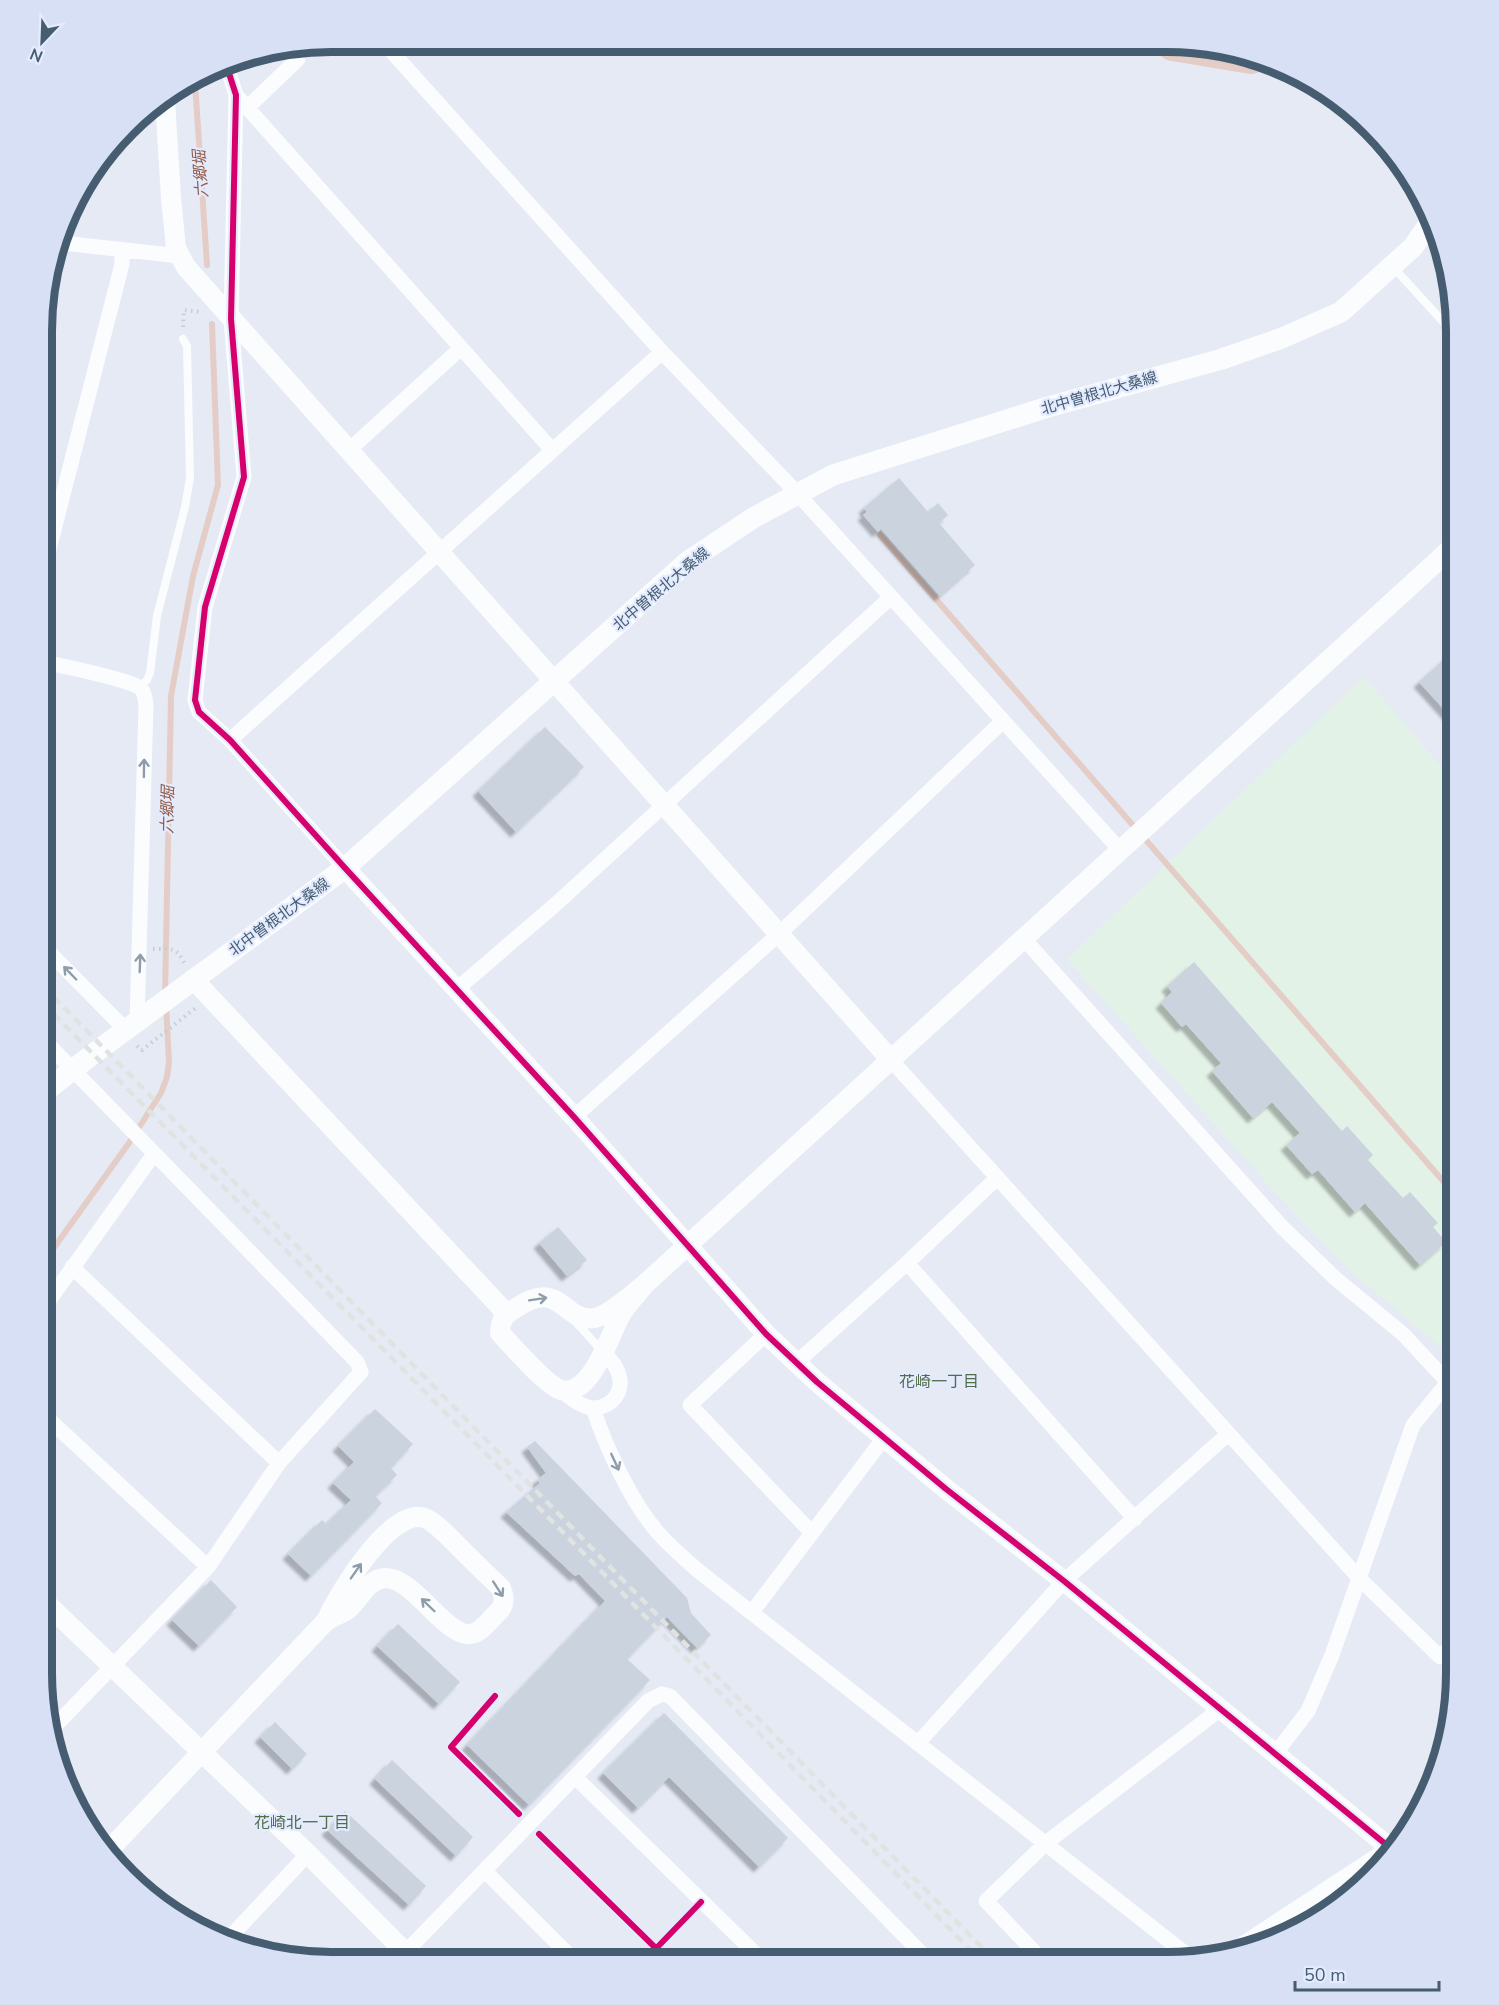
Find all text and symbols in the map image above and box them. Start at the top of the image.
north arrow [12,12,72,72]
text: N [27,42,46,67]
water label: 六郷堀 [188,146,214,199]
street label: 北中曽根北大桑線 [1039,367,1159,419]
street label: 北中曽根北大桑線 [609,543,713,635]
one-way arrow [139,759,150,779]
water label: 六郷堀 [157,783,179,834]
street label: 北中曽根北大桑線 [225,874,333,960]
one-way arrow [134,954,145,974]
one-way arrow [63,966,78,981]
one-way arrow [528,1293,547,1304]
district label: 花崎一丁目 [899,1371,979,1393]
one-way arrow [610,1453,622,1471]
one-way arrow [350,1564,362,1580]
one-way arrow [492,1580,505,1597]
one-way arrow [420,1598,435,1613]
district label: 花崎北一丁目 [254,1812,350,1834]
scale bar [1295,1954,1439,1992]
text: 50 m [1304,1963,1346,1987]

